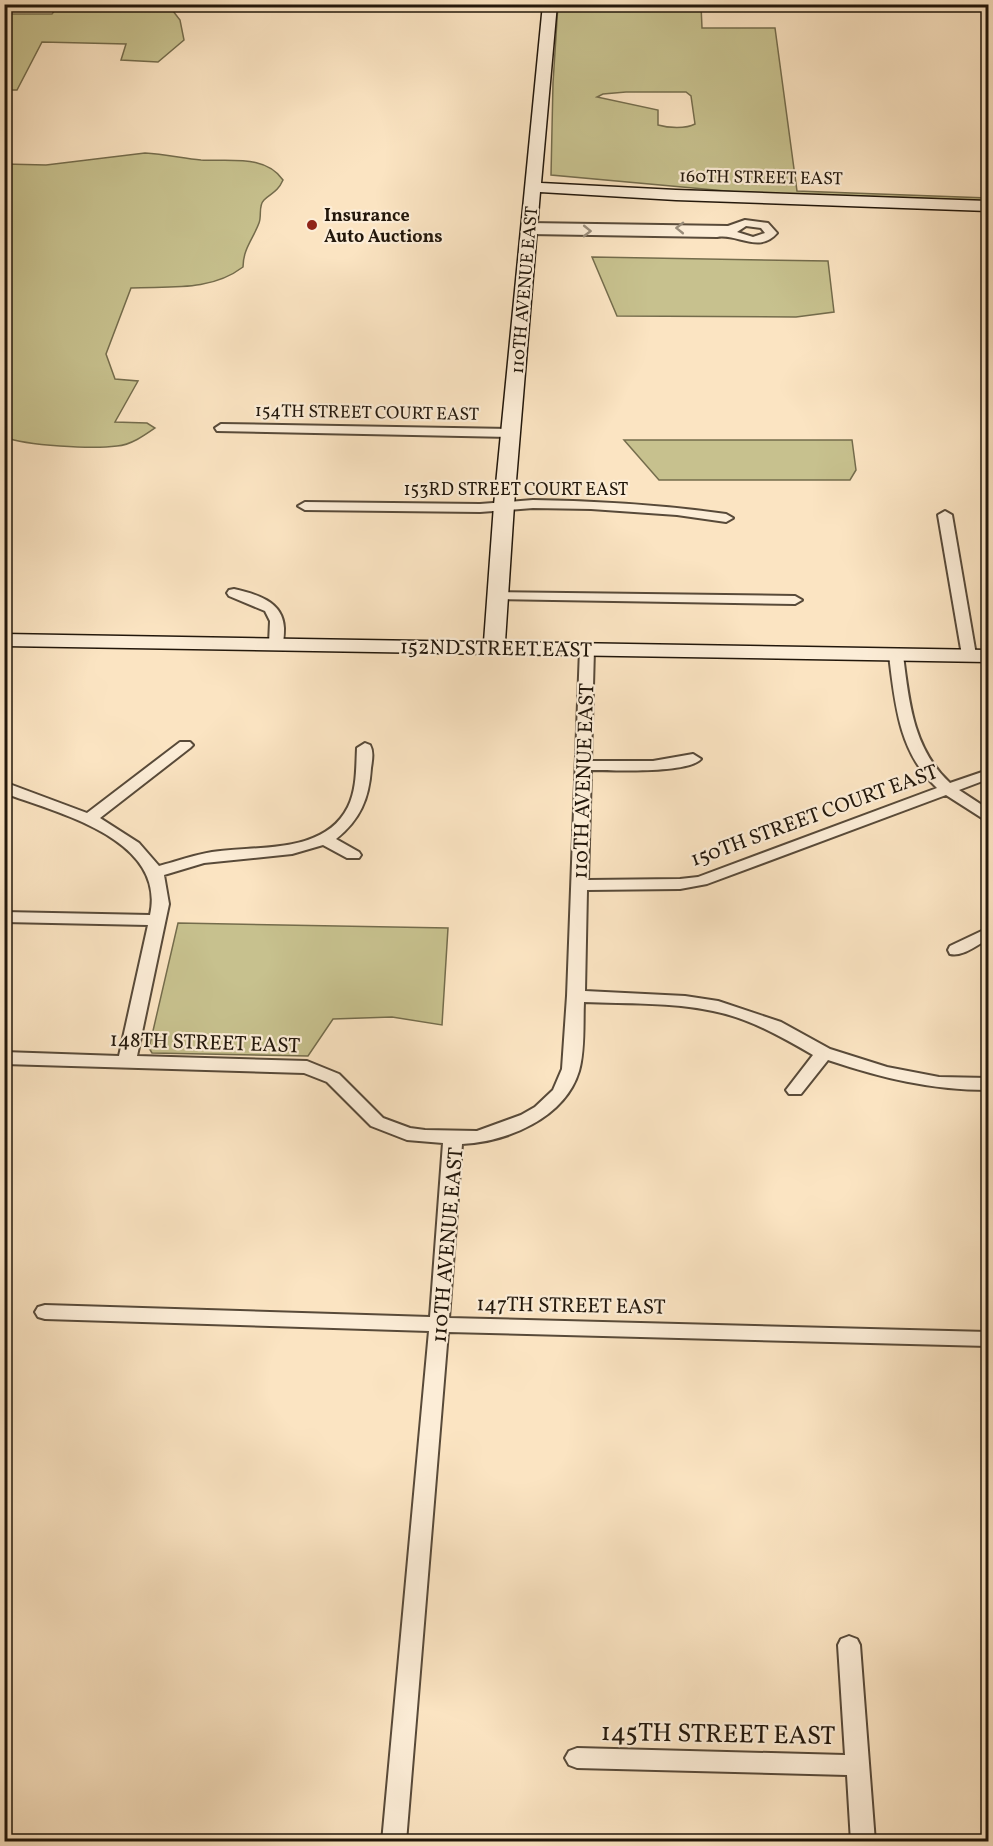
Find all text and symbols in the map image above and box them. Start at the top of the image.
street label: 160TH STREET EAST [679,165,843,192]
place label: Insurance Auto Auctions [324,204,443,250]
street label: 110TH AVENUE EAST [506,205,545,375]
marker: Insurance Auto Auctions [305,218,319,232]
one-way arrow [676,222,685,234]
one-way arrow [583,225,592,238]
street label: 154TH STREET COURT EAST [255,399,480,428]
street label: 153RD STREET COURT EAST [404,478,629,503]
street label: 152ND STREET EAST [400,633,592,666]
street label: 110TH AVENUE EAST [567,683,602,880]
street label: 150TH STREET COURT EAST [687,758,942,875]
street label: 148TH STREET EAST [109,1026,301,1061]
street label: 110TH AVENUE EAST [426,1146,471,1344]
street label: 147TH STREET EAST [476,1290,666,1323]
street label: 145TH STREET EAST [600,1715,836,1755]

